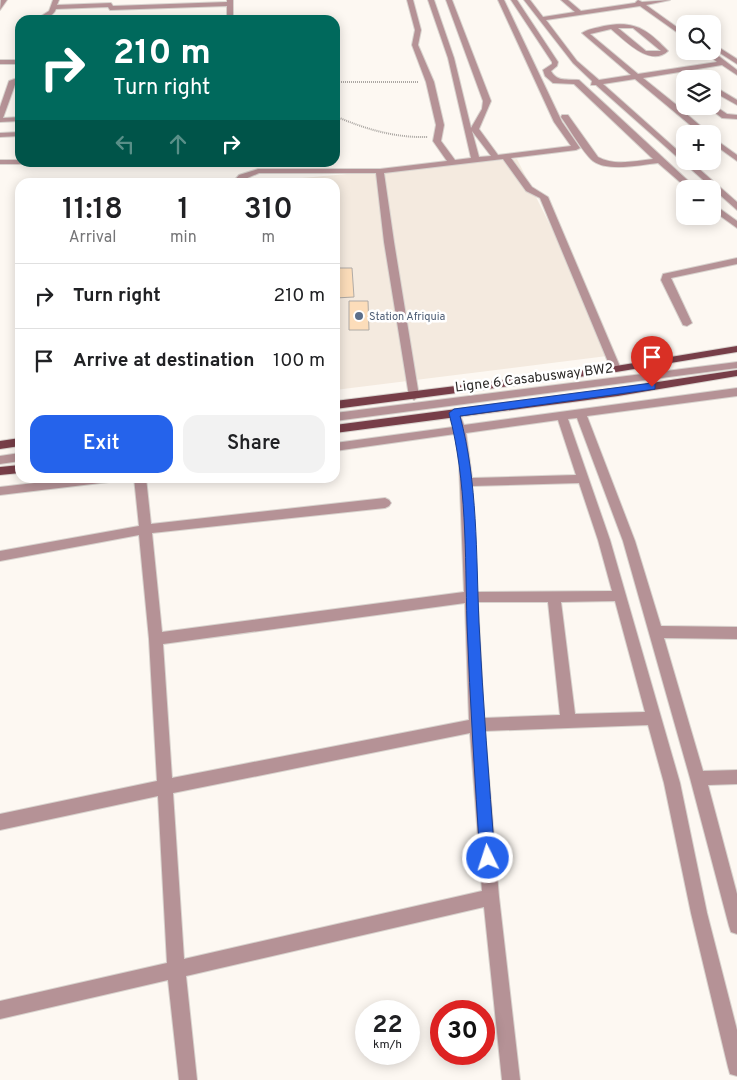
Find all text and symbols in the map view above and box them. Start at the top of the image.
map controls [676,15,721,225]
button: search [676,15,721,60]
text: 210 m [113,32,211,76]
icon: right [30,35,95,100]
button: layers [676,70,721,115]
text: Turn right [113,75,210,102]
button: + [676,125,721,170]
icon: left [111,130,139,158]
icon: ahead [164,130,192,158]
icon: right [217,130,245,158]
button: − [676,180,721,225]
text: 11:18 [62,192,123,229]
text: 1 [177,192,189,229]
text: 310 [244,192,293,229]
text: Arrival [69,228,116,248]
text: min [170,228,197,248]
text: m [262,228,275,248]
icon: right [30,282,58,310]
text: Turn right [73,284,161,308]
text: 210 m [274,284,325,308]
marker: Station Afriquia [353,310,365,322]
place label: Station Afriquia [369,310,446,324]
pin [631,336,673,387]
icon: arrive [638,343,666,371]
icon: arrive [30,347,58,375]
text: Arrive at destination [73,349,254,373]
text: 100 m [273,349,325,373]
street label: Ligne 6 Casabusway BW2 [454,360,614,397]
button: Exit [30,415,173,473]
button: Share [183,415,325,473]
position arrow [461,831,513,883]
speed limit sign: 30 [430,1000,495,1065]
text: 22 [372,1010,403,1042]
text: km/h [373,1037,402,1053]

